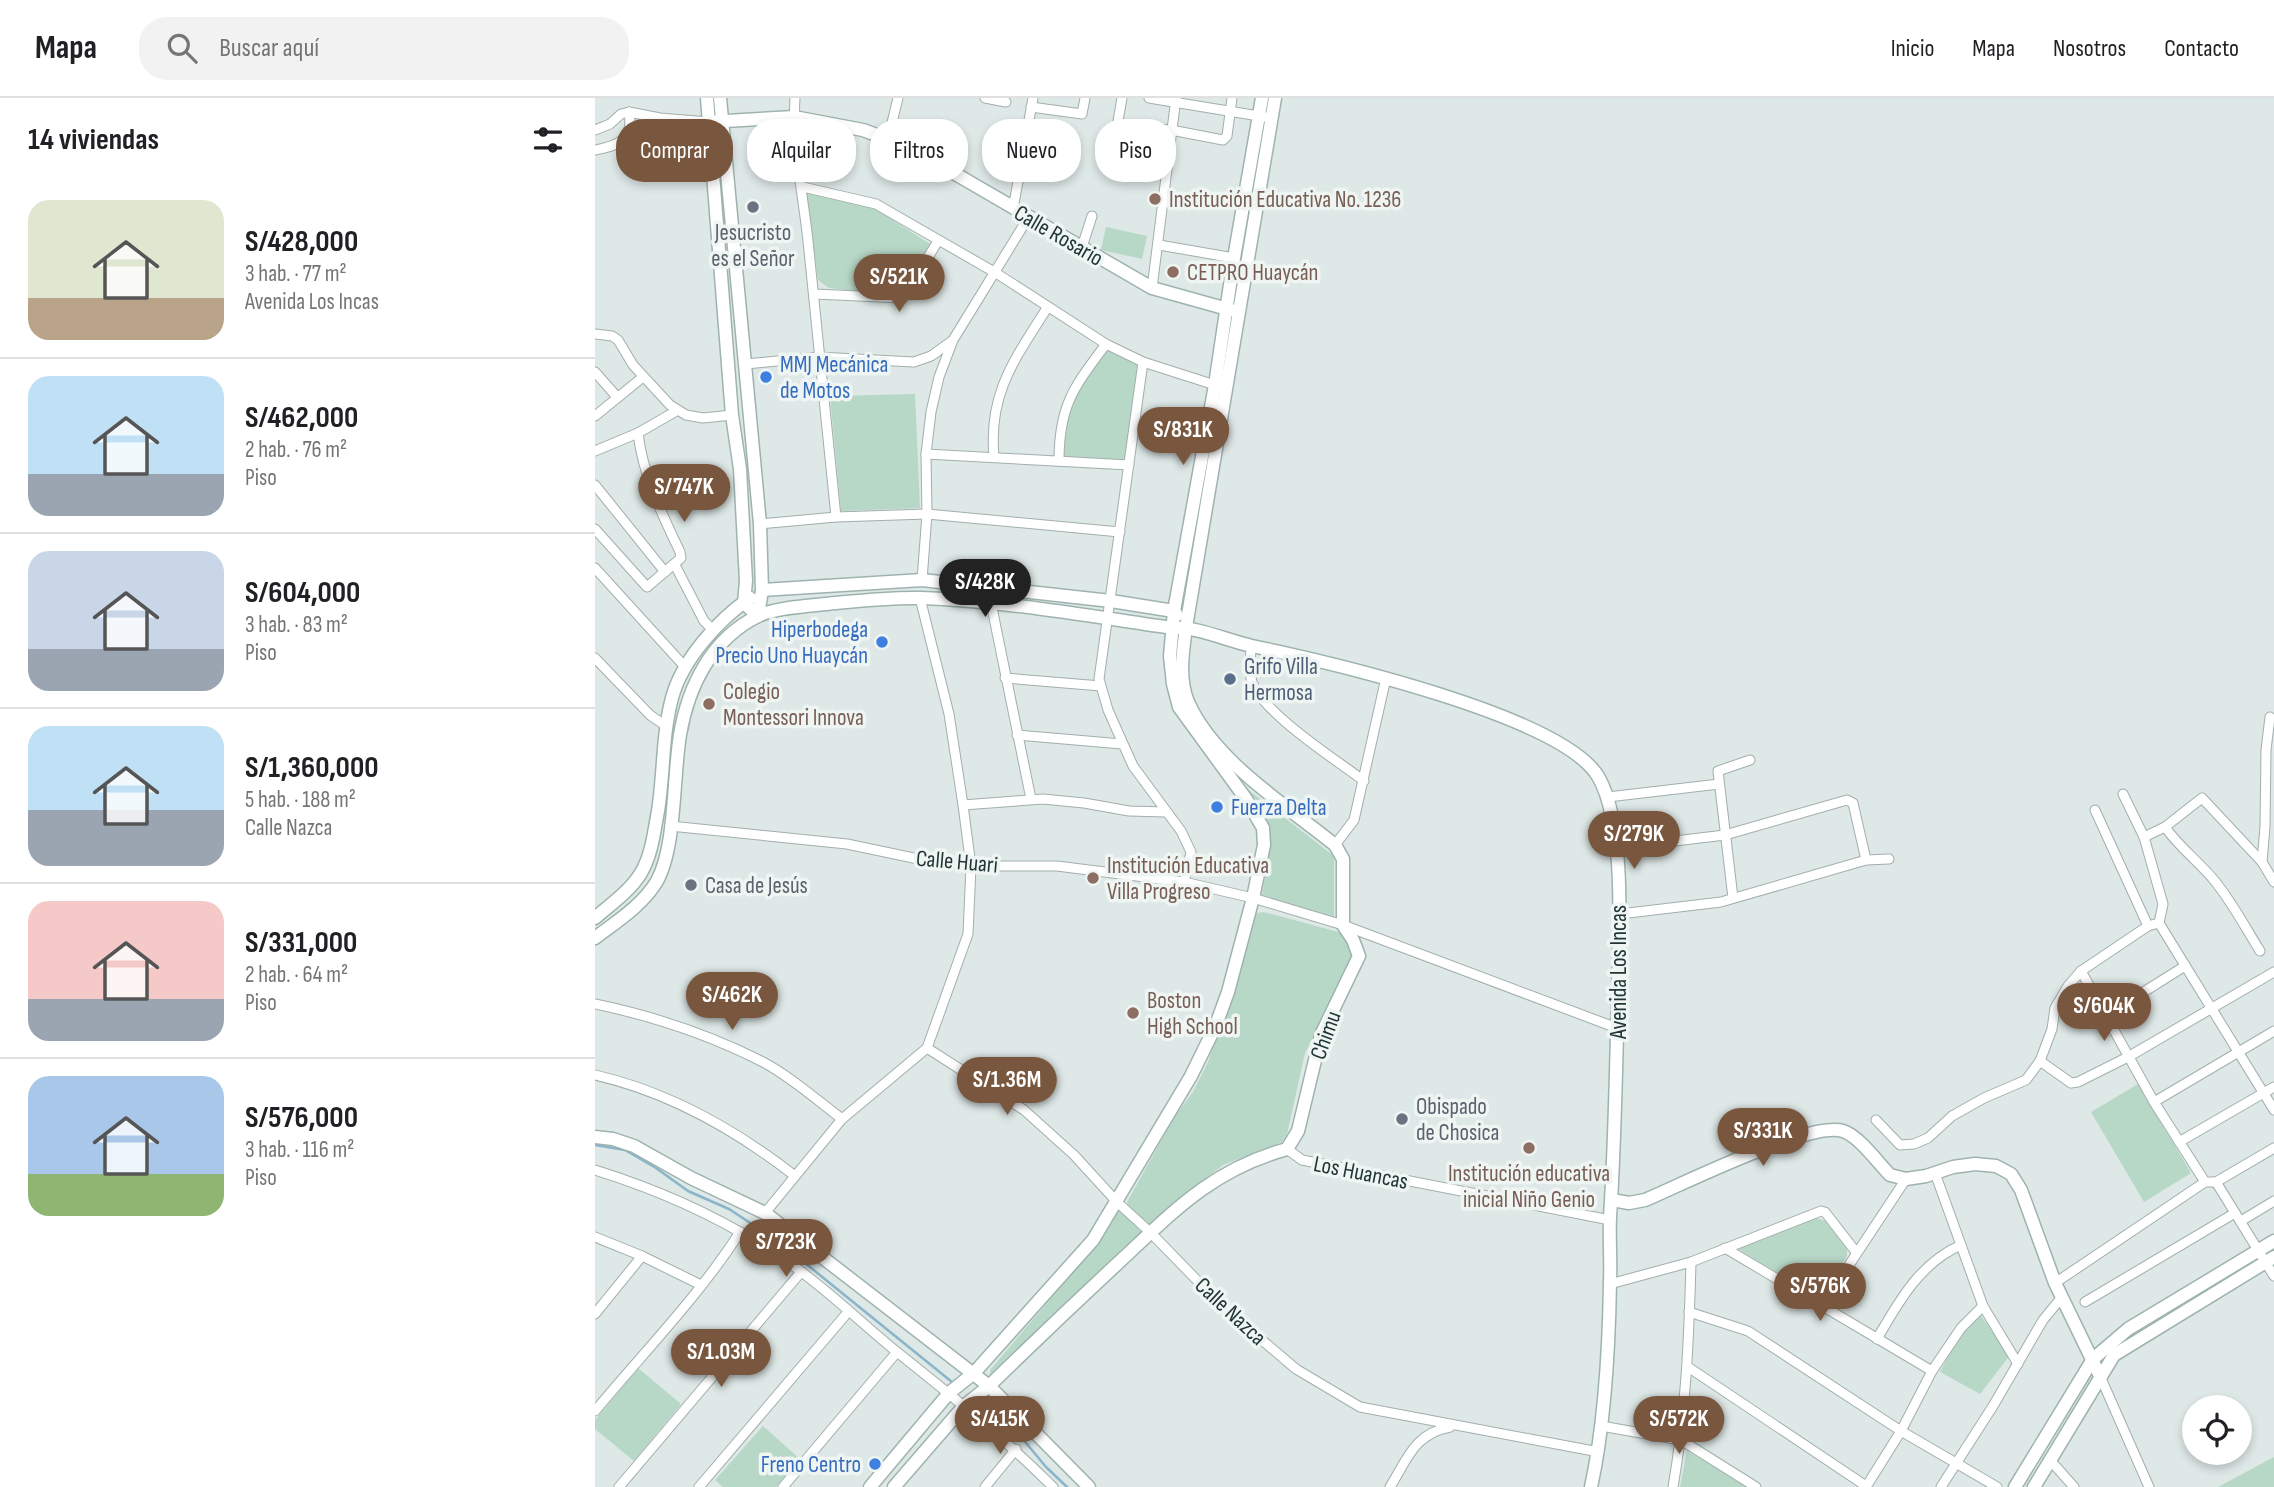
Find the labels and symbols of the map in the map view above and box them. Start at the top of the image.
place label: Institución Educativa No. 1236 [1169,186,1401,214]
marker: Institución Educativa No. 1236 [1147,191,1163,207]
marker: Jesucristo es el Señor [745,199,761,215]
street label: Calle Rosario [1009,199,1108,273]
place label: Jesucristo es el Señor [711,219,795,273]
pin: S/521K [842,254,956,314]
place label: CETPRO Huaycán [1187,259,1318,287]
marker: CETPRO Huaycán [1165,264,1181,280]
place label: MMJ Mecánica de Motos [780,351,888,405]
marker: MMJ Mecánica de Motos [758,369,774,385]
pin: S/831K [1126,408,1240,467]
pin: S/747K [627,464,741,524]
pin: S/428K [928,560,1042,619]
place label: Hiperbodega Precio Uno Huaycán [715,616,868,670]
marker: Hiperbodega Precio Uno Huaycán [874,634,890,650]
place label: Grifo Villa Hermosa [1244,653,1318,707]
marker: Grifo Villa Hermosa [1222,671,1238,687]
place label: Colegio Montessori Innova [723,678,864,732]
marker: Colegio Montessori Innova [701,696,717,712]
place label: Fuerza Delta [1231,794,1327,822]
marker: Fuerza Delta [1209,799,1225,815]
pin: S/279K [1577,812,1691,871]
street label: Calle Huari [915,844,999,880]
place label: Institución Educativa Villa Progreso [1107,852,1269,906]
marker: Institución Educativa Villa Progreso [1085,870,1101,886]
place label: Casa de Jesús [705,872,808,900]
marker: Casa de Jesús [683,877,699,893]
street label: Avenida Los Incas [1605,905,1633,1040]
pin: S/462K [675,972,789,1032]
pin: S/604K [2047,984,2161,1043]
place label: Boston High School [1147,987,1238,1041]
marker: Boston High School [1125,1005,1141,1021]
street label: Chimu [1304,1007,1348,1063]
pin: S/1.36M [942,1058,1072,1117]
place label: Obispado de Chosica [1416,1093,1499,1147]
pin: S/331K [1706,1108,1820,1168]
marker: Obispado de Chosica [1394,1111,1410,1127]
marker: Institución educativa inicial Niño Genio [1521,1140,1537,1156]
street label: Los Huancas [1311,1150,1410,1196]
place label: Institución educativa inicial Niño Genio [1448,1160,1610,1214]
pin: S/723K [729,1220,843,1279]
pin: S/576K [1763,1264,1877,1323]
street label: Calle Nazca [1189,1272,1272,1352]
pin: S/1.03M [656,1330,786,1389]
pin: S/415K [943,1396,1057,1456]
pin: S/572K [1622,1396,1736,1456]
place label: Freno Centro [761,1451,861,1479]
marker: Freno Centro [867,1456,883,1472]

